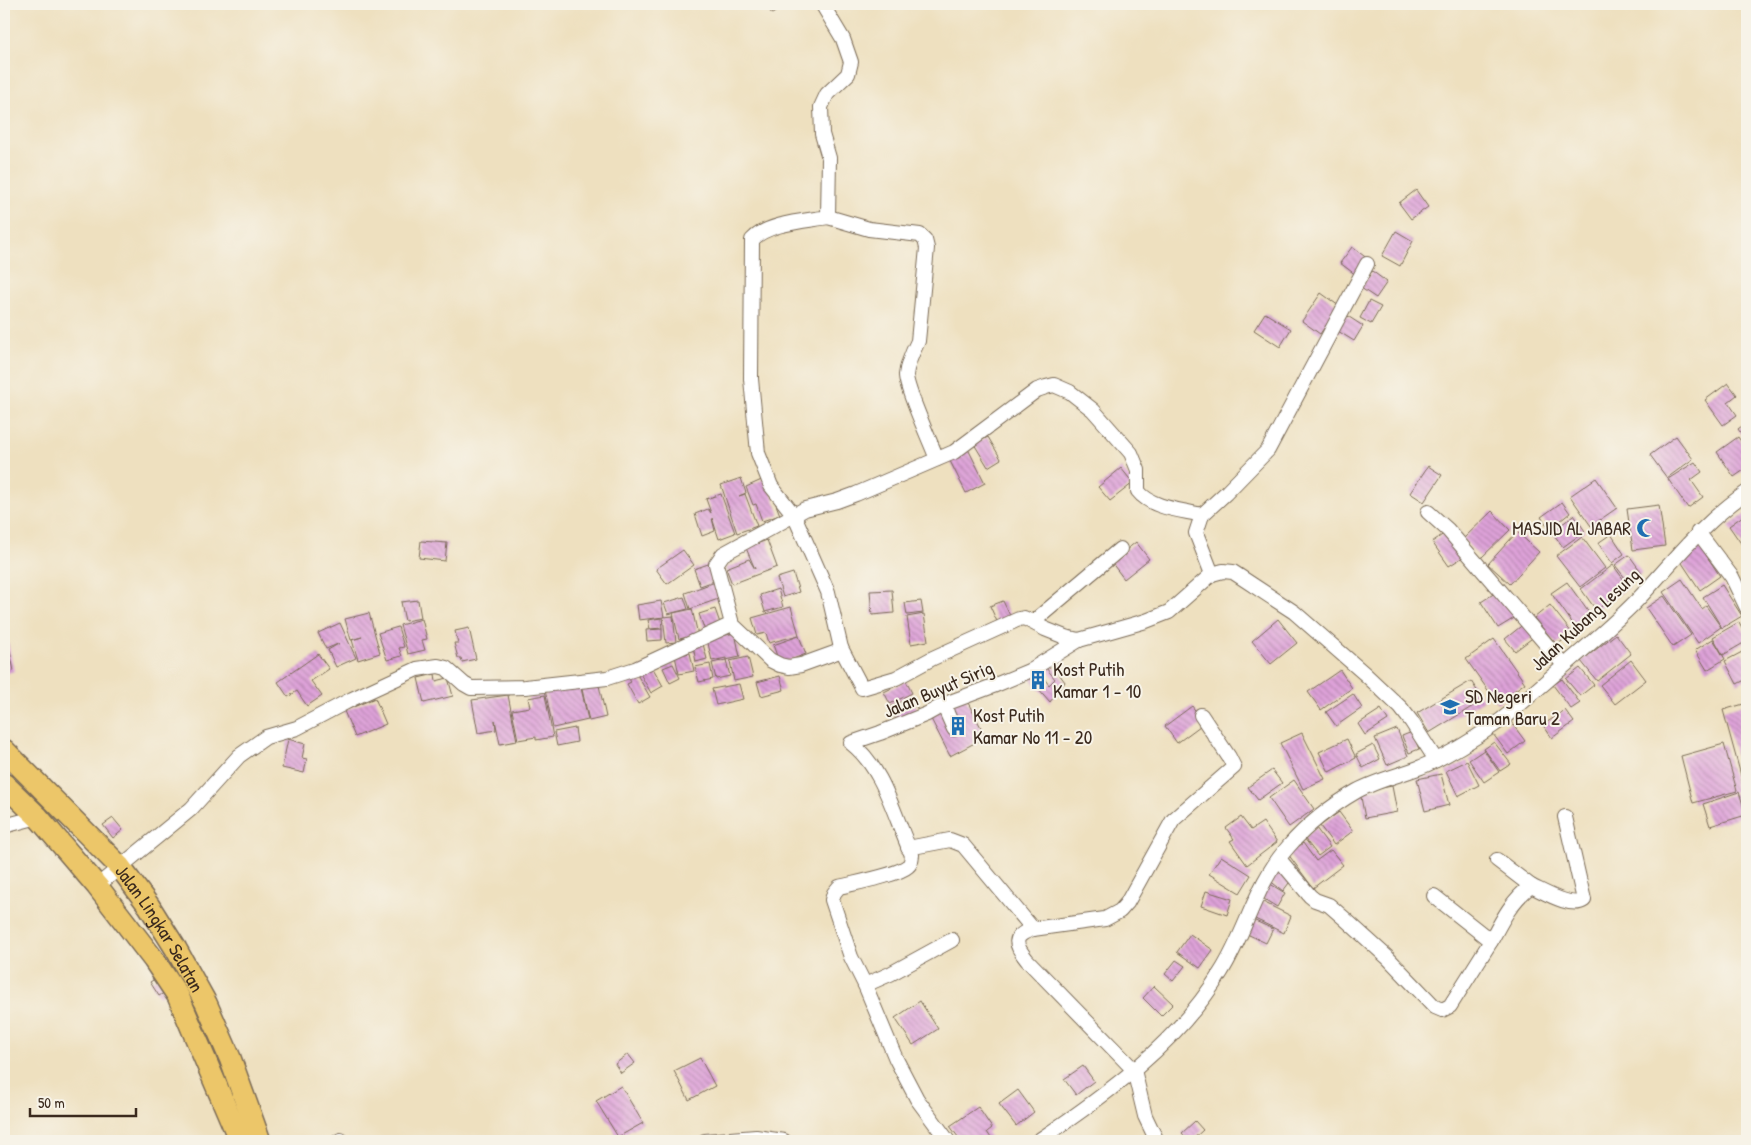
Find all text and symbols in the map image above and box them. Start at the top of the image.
place label: MASJID AL JABAR [1512,515,1631,541]
mosque icon: MASJID AL JABAR [1635,517,1657,539]
street label: Jalan Kubang Lesung [1525,561,1645,677]
street label: Jalan Buyut Sirig [879,654,997,724]
place label: Kost Putih Kamar 1 - 10 [1053,656,1141,704]
building icon: Kost Putih Kamar 1 - 10 [1027,669,1049,691]
place label: SD Negeri Taman Baru 2 [1465,683,1560,731]
school or university icon: SD Negeri Taman Baru 2 [1439,696,1461,718]
place label: Kost Putih Kamar No 11 - 20 [973,702,1092,750]
building icon: Kost Putih Kamar No 11 - 20 [947,715,969,737]
street label: Jalan Lingkar Selatan [109,859,210,997]
scale bar [30,1085,136,1117]
text: 50 m [38,1092,65,1113]

